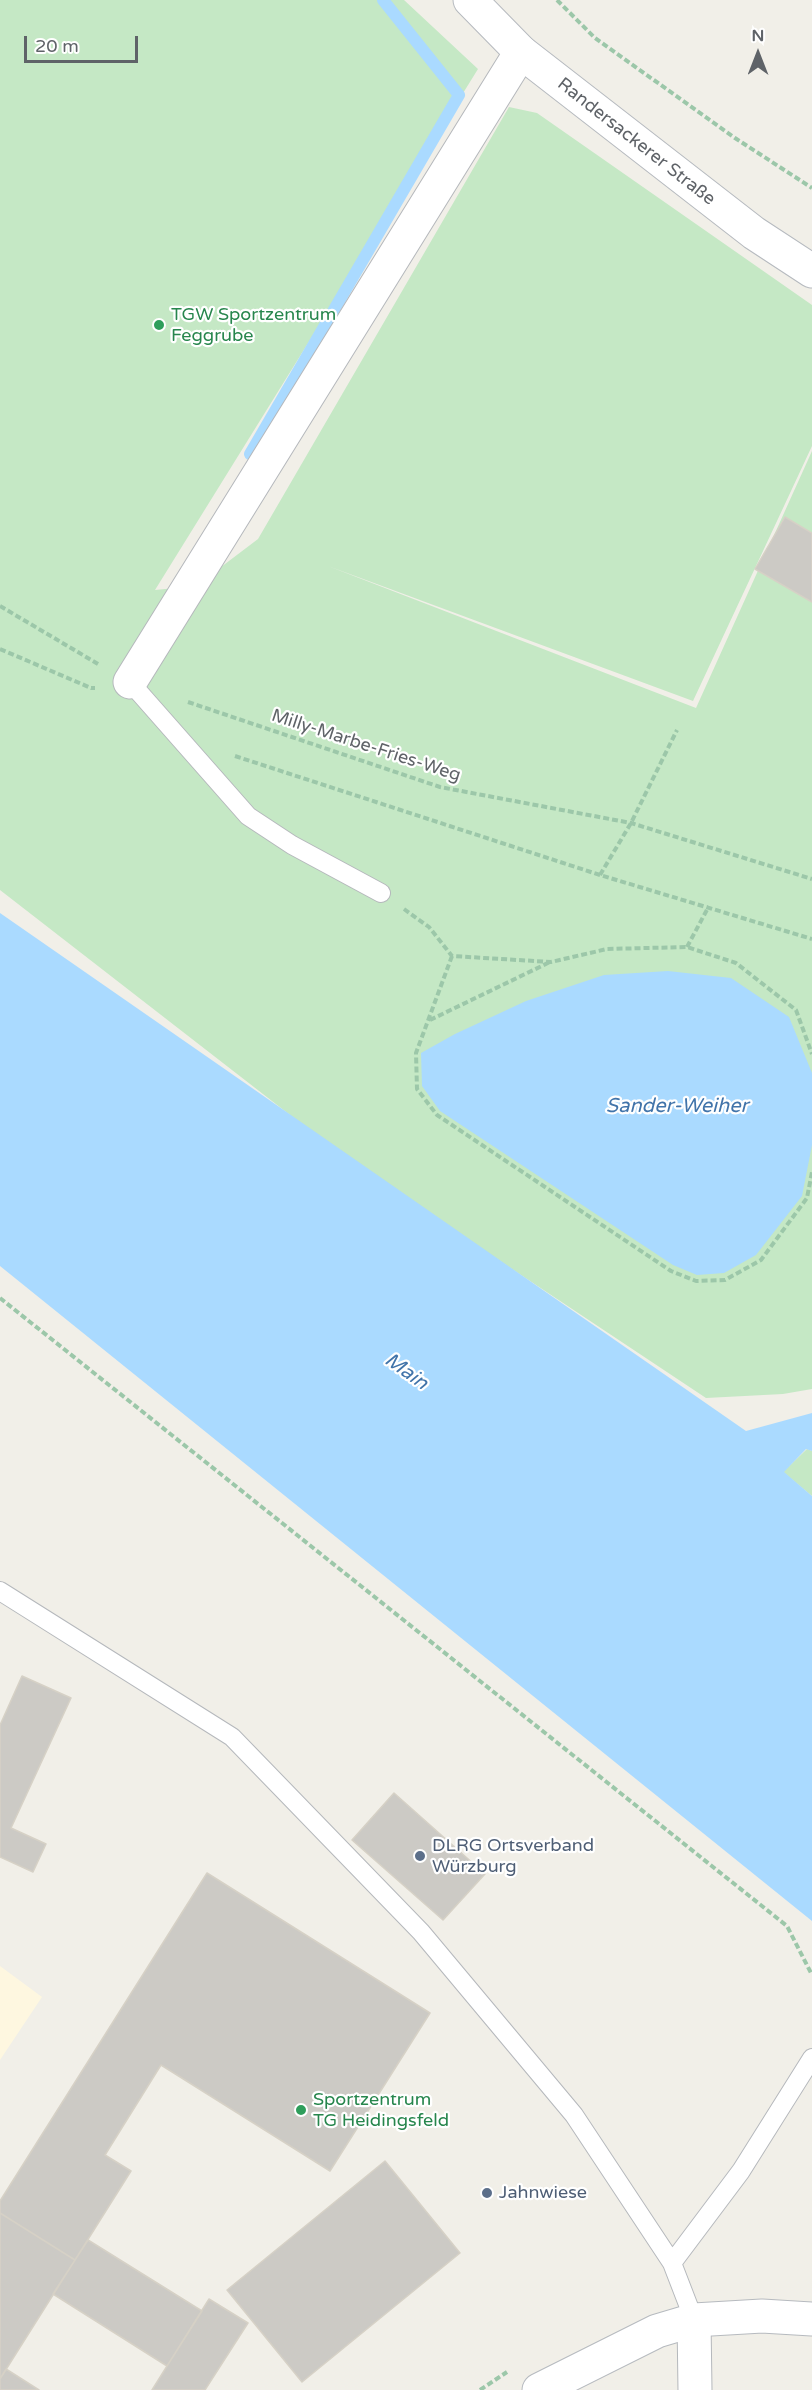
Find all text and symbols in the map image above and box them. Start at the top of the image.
scale bar [27,24,141,62]
north arrow [728,24,788,84]
text: N [752,26,764,46]
text: 20 m [35,35,79,57]
street label: Randersackerer Straße [553,74,719,210]
place label: TGW Sportzentrum Feggrube [171,304,336,346]
marker: TGW Sportzentrum Feggrube [152,318,166,332]
street label: Milly-Marbe-Fries-Weg [269,705,463,787]
water label: Sander-Weiher [606,1095,748,1119]
water label: Main [380,1348,432,1396]
place label: DLRG Ortsverband Würzburg [432,1835,594,1878]
marker: DLRG Ortsverband Würzburg [413,1849,427,1863]
place label: Sportzentrum TG Heidingsfeld [313,2089,449,2132]
marker: Sportzentrum TG Heidingsfeld [294,2103,308,2117]
place label: Jahnwiese [499,2182,587,2204]
marker: Jahnwiese [480,2186,494,2200]

